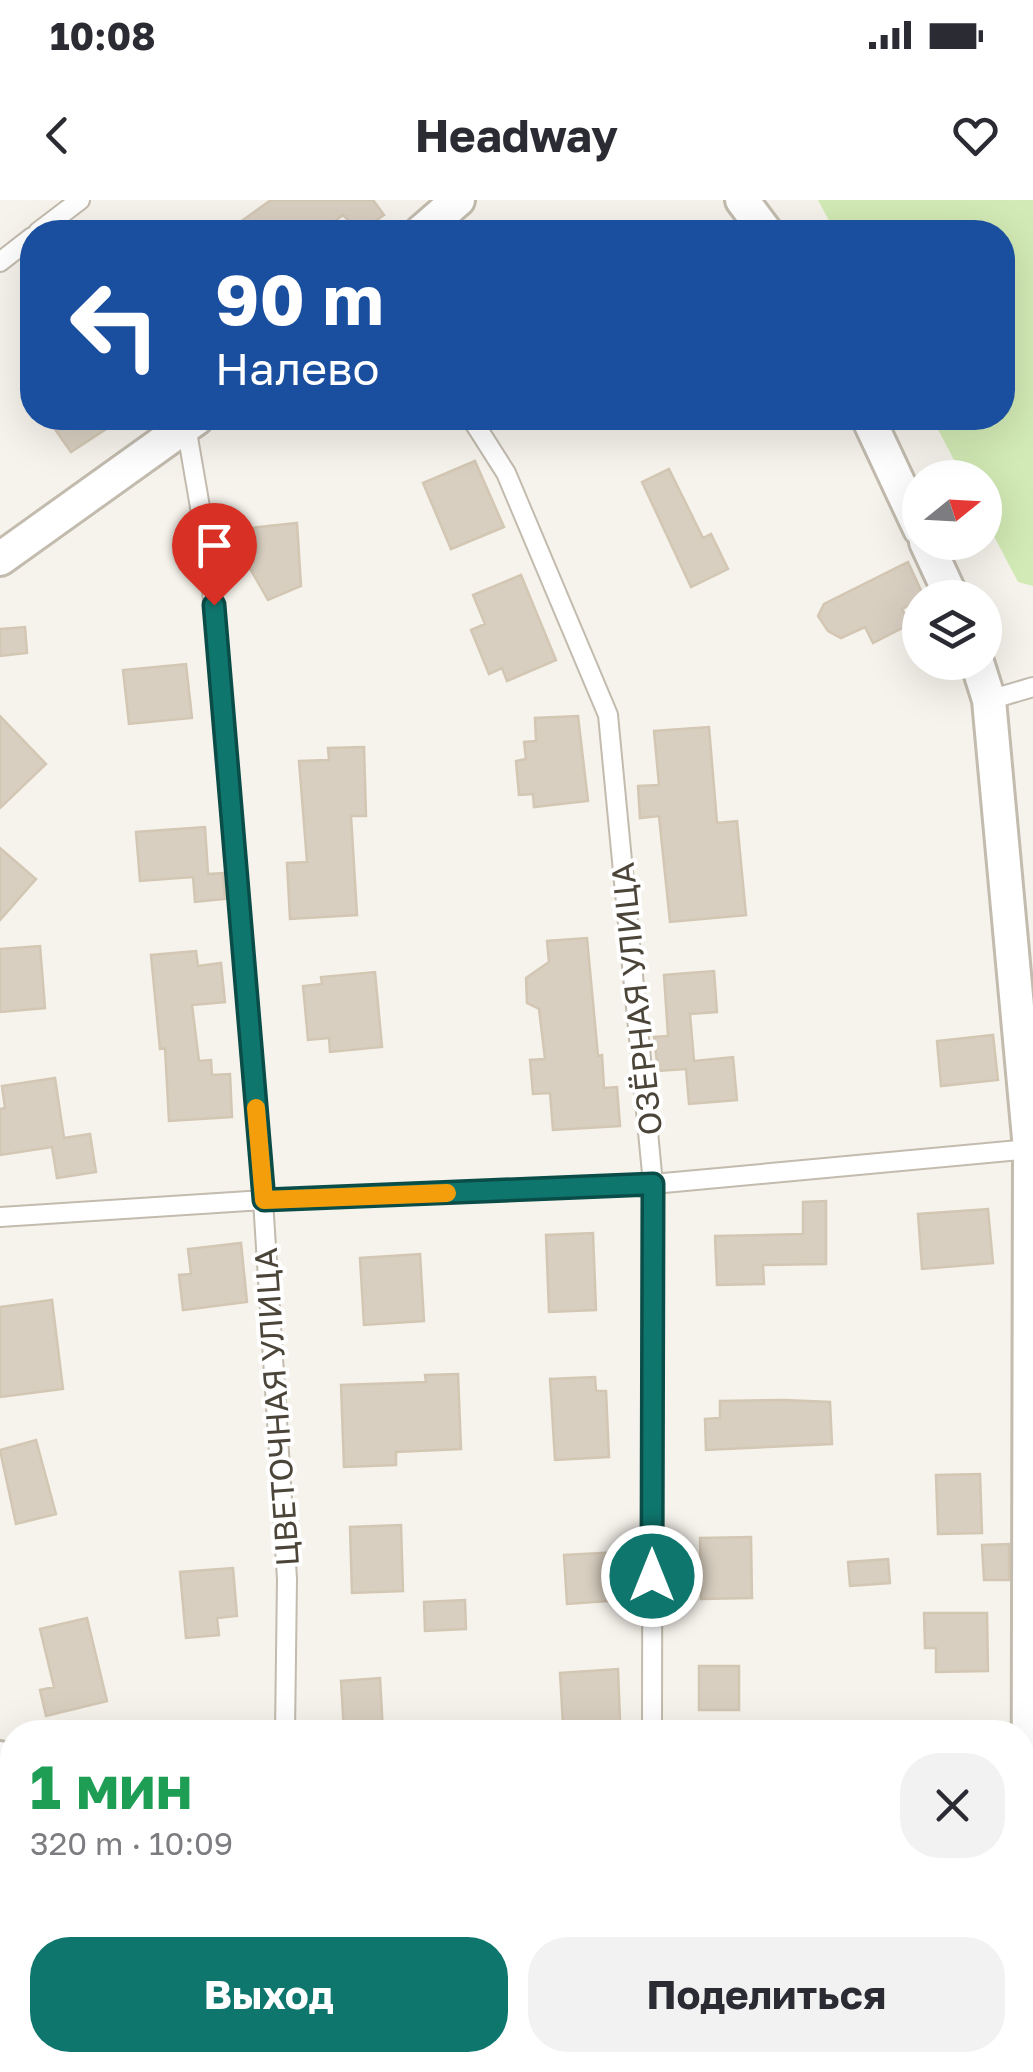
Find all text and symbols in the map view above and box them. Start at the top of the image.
text: 10:08 [50,13,155,58]
icon: back [30,108,85,163]
text: Headway [415,108,618,162]
icon: heart [948,108,1003,163]
text: 90 m [215,256,384,340]
icon: left [50,260,180,390]
text: Налево [215,341,379,395]
north arrow [902,460,1002,560]
map controls [902,460,1002,680]
pin [172,503,257,606]
icon: arrive [187,518,242,573]
button: layers [902,580,1002,680]
street label: ОЗЁРНАЯ УЛИЦА [603,861,669,1137]
street label: ЦВЕТОЧНАЯ УЛИЦА [246,1246,306,1568]
position arrow [600,1524,704,1628]
text: 1 мин [30,1750,192,1822]
button: close [900,1753,1005,1858]
text: 320 m · 10:09 [30,1824,233,1862]
button: Выход [30,1937,508,2052]
button: Поделиться [528,1937,1005,2052]

